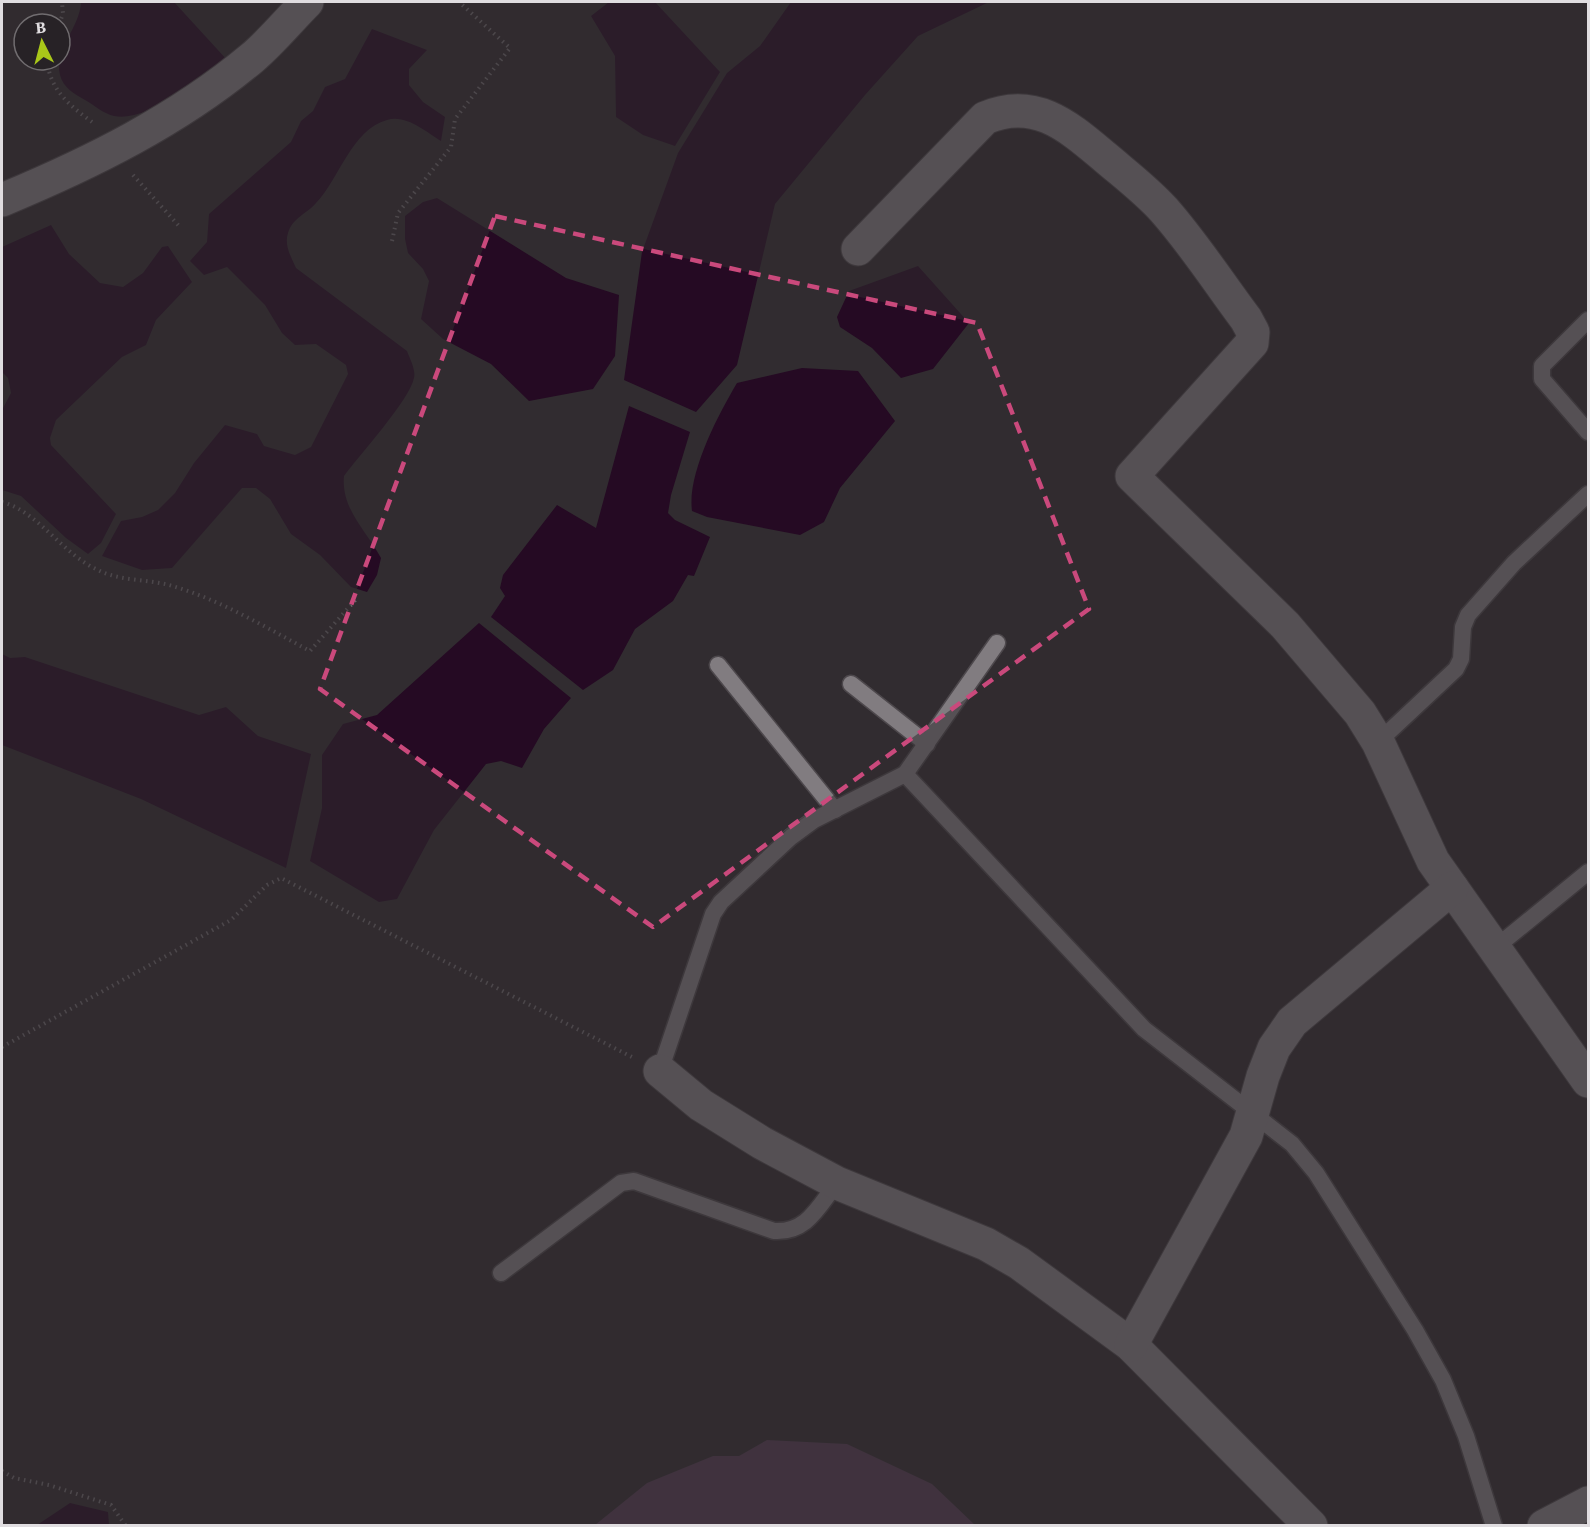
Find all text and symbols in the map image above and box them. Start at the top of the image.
north arrow [12,12,72,72]
text: B [34,16,47,39]

